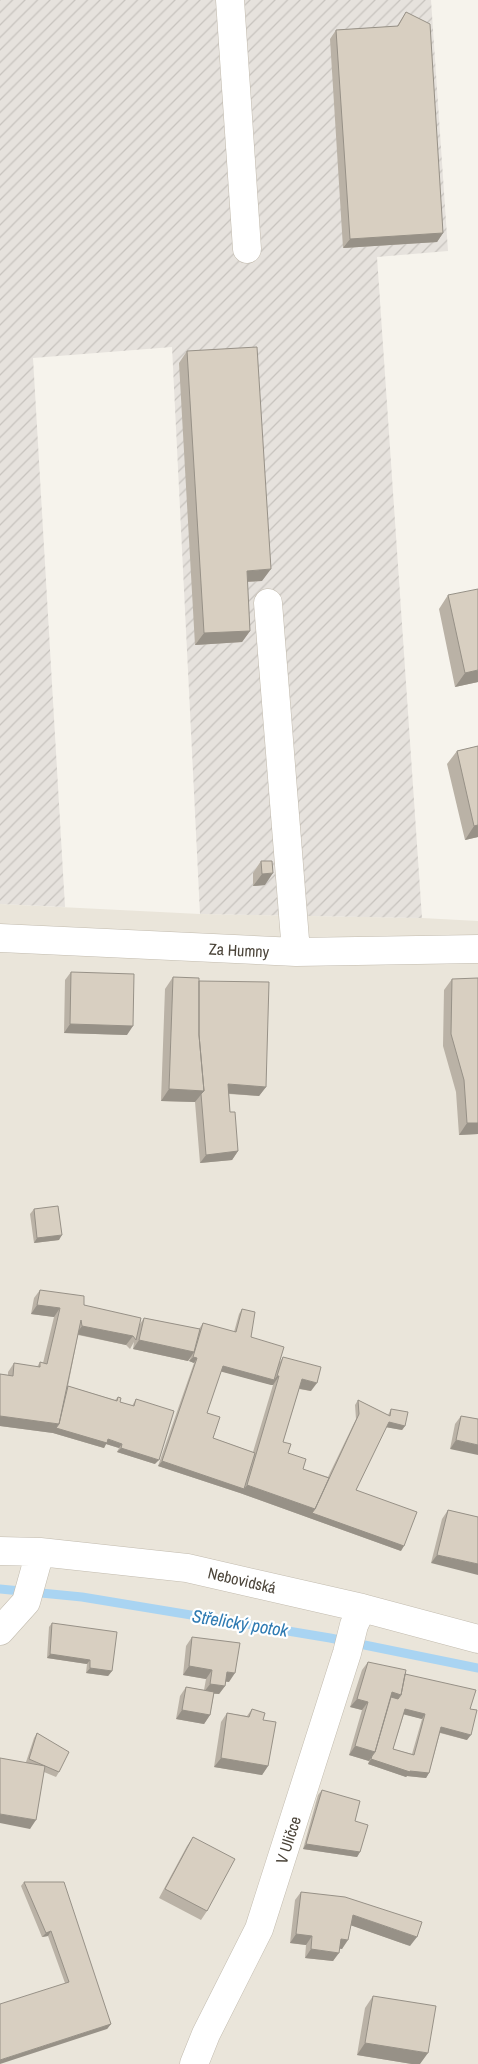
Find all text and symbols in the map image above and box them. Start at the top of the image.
street label: Za Humny [208,937,270,963]
street label: Nebovidská [206,1561,279,1599]
water label: Střelický potok [190,1603,290,1643]
street label: V Uličce [270,1813,306,1867]

